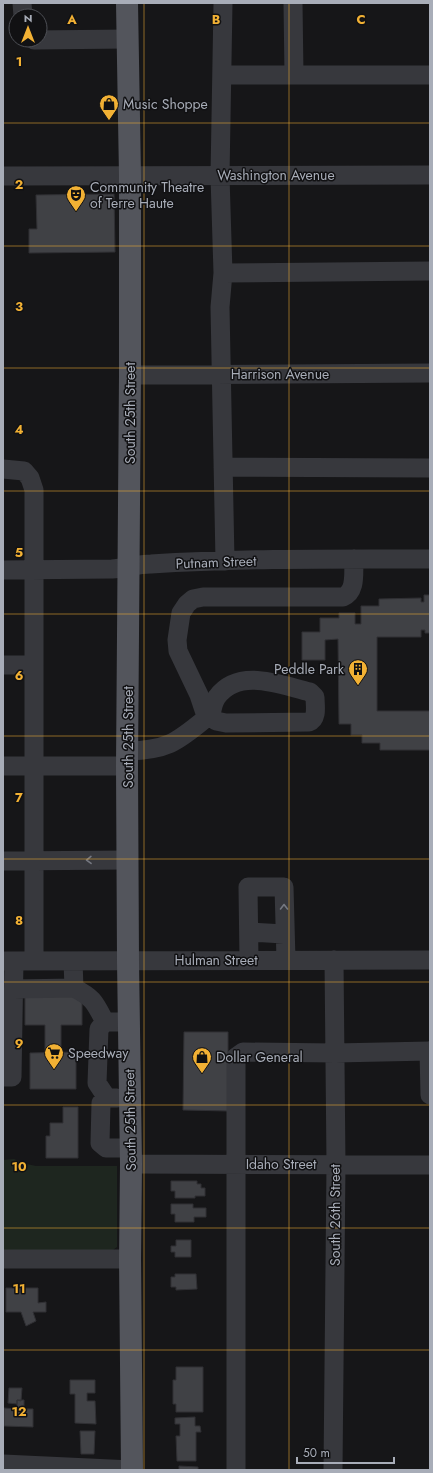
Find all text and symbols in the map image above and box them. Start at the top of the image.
north arrow [8,8,48,48]
text: N [24,10,32,26]
text: A [66,10,77,29]
text: B [212,10,221,29]
text: C [356,10,366,29]
text: 1 [16,52,22,71]
shop icon: Music Shoppe [98,93,120,121]
place label: Music Shoppe [123,94,208,114]
street label: Washington Avenue [217,165,335,185]
text: 2 [15,175,23,194]
place label: Community Theatre of Terre Haute [90,177,204,213]
theatre icon: Community Theatre of Terre Haute [65,184,87,212]
text: 3 [15,297,23,316]
street label: South 25th Street [120,361,140,464]
street label: Harrison Avenue [231,364,329,384]
text: 4 [14,420,24,439]
text: 5 [15,543,23,562]
street label: Putnam Street [175,551,257,573]
building icon: Peddle Park [347,658,369,686]
place label: Peddle Park [274,659,345,679]
text: 6 [15,666,24,685]
street label: South 25th Street [118,685,138,788]
text: 7 [15,788,23,807]
one-way arrow [86,856,92,864]
one-way arrow [280,904,288,910]
text: 8 [15,911,23,930]
street label: Hulman Street [174,950,258,970]
text: 9 [15,1034,24,1053]
supermarket icon: Speedway [43,1042,65,1070]
place label: Speedway [68,1043,129,1063]
shop icon: Dollar General [191,1046,213,1074]
place label: Dollar General [216,1047,303,1067]
street label: South 25th Street [119,1068,141,1171]
street label: Idaho Street [246,1154,317,1174]
text: 10 [11,1157,27,1176]
street label: South 26th Street [325,1163,345,1266]
text: 11 [12,1279,26,1298]
text: 12 [11,1402,27,1421]
scale bar [297,1439,394,1465]
text: 50 m [303,1444,330,1462]

